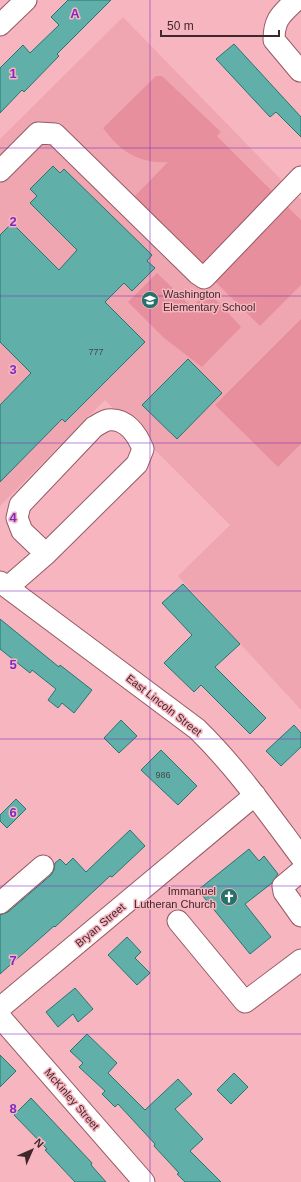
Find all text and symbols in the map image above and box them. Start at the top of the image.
text: A [70,6,80,21]
scale bar [161,12,279,38]
text: 50 m [167,19,194,33]
text: 1 [9,66,17,81]
text: 2 [9,214,17,229]
place label: Washington Elementary School [163,288,255,313]
school or university icon: Washington Elementary School [140,290,160,310]
house number: 777 [88,347,104,357]
text: 3 [9,362,17,377]
text: 4 [9,510,17,525]
text: 5 [9,657,17,672]
street label: East Lincoln Street [124,672,204,738]
house number: 986 [155,770,171,780]
text: 6 [9,805,17,820]
place label: Immanuel Lutheran Church [134,885,216,910]
church icon: Immanuel Lutheran Church [219,887,239,907]
street label: Bryan Street [73,901,127,949]
text: 7 [9,953,17,968]
street label: McKinley Street [42,1066,102,1132]
text: 8 [9,1101,17,1116]
north arrow [12,1130,52,1170]
text: N [32,1136,46,1150]

